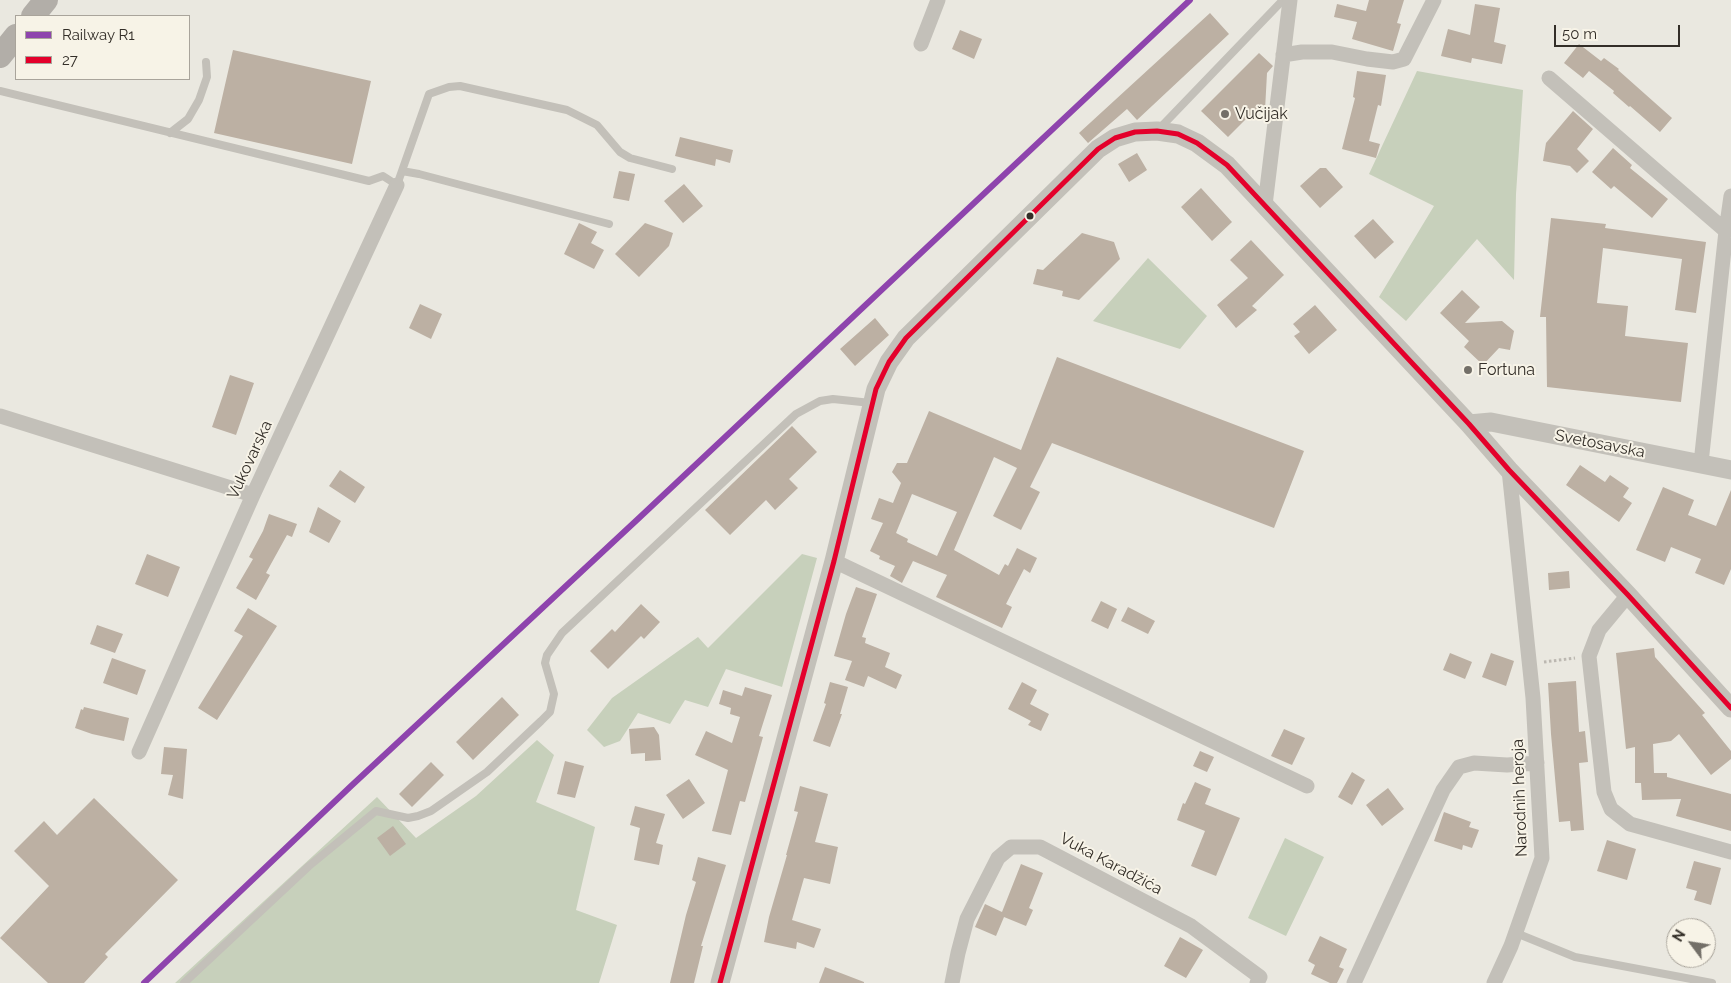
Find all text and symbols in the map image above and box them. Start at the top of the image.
legend [15,15,190,80]
scale bar [1556,15,1682,47]
text: 50 m [1562,25,1597,43]
text: Railway R1 [62,26,135,44]
text: 27 [62,51,78,69]
place label: Vučijak [1235,104,1288,124]
marker: Vučijak [1219,108,1231,120]
unlabelled marker [1025,211,1035,221]
place label: Fortuna [1478,360,1535,380]
marker: Fortuna [1462,364,1474,376]
street label: Vukovarska [223,418,277,502]
street label: Svetosavska [1553,426,1647,462]
street label: Narodnih heroja [1508,739,1532,857]
street label: Vuka Karadžića [1057,829,1165,899]
north arrow [1666,918,1716,968]
text: N [1669,927,1689,944]

